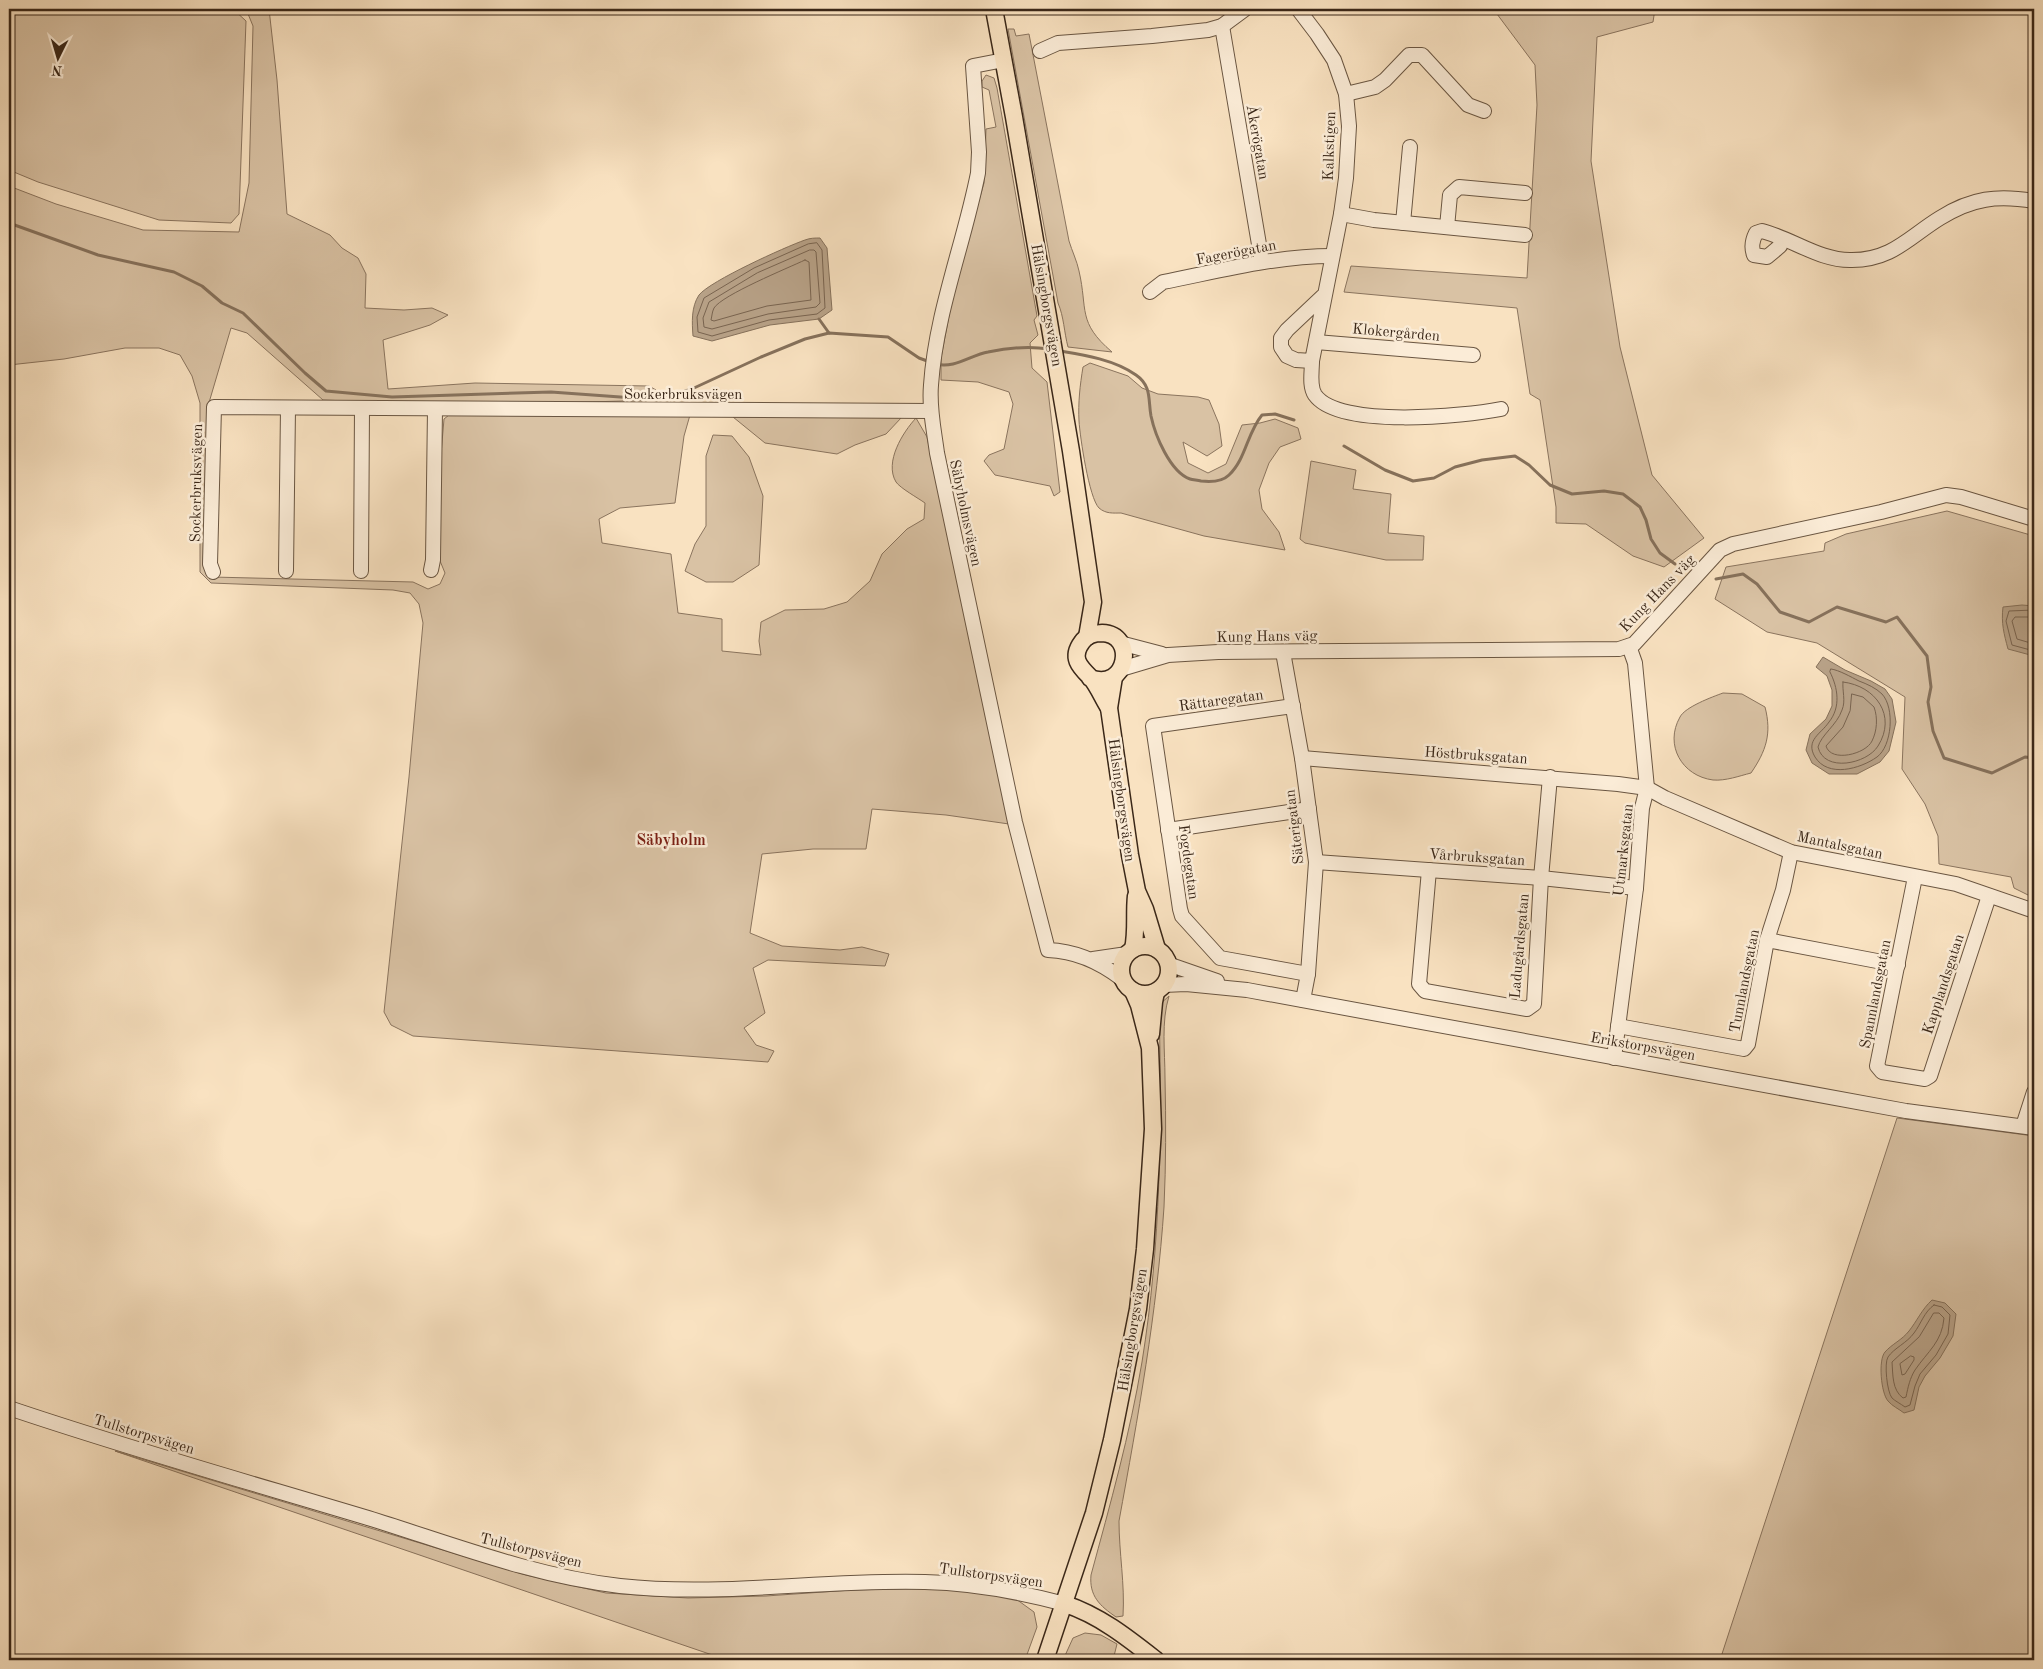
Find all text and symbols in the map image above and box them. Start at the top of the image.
north arrow [32,32,82,82]
text: N [51,62,63,77]
street label: Åkerögatan [1243,103,1274,181]
street label: Kalkstigen [1322,111,1339,181]
street label: Fagerögatan [1195,238,1278,269]
street label: Hälsingborgsvägen [1027,243,1064,368]
street label: Klokergården [1351,322,1440,345]
street label: Sockerbruksvägen [624,388,742,403]
street label: Sockerbruksvägen [189,424,206,543]
street label: Säbyholmsvägen [946,459,983,568]
street label: Kung Hans väg [1618,552,1699,636]
street label: Kung Hans väg [1216,629,1318,646]
street label: Rättaregatan [1178,688,1265,715]
street label: Hälsingborgsvägen [1104,738,1137,863]
street label: Höstbruksgatan [1424,745,1528,768]
street label: Säterigatan [1283,789,1308,865]
street label: Utmarksgatan [1612,803,1637,897]
street label: Fogdegatan [1175,824,1200,901]
street label: Mantalsgatan [1795,830,1884,863]
district label: Säbyholm [636,833,706,849]
street label: Vårbruksgatan [1428,848,1526,869]
street label: Ladugårdsgatan [1508,893,1533,999]
street label: Tunnlandsgatan [1728,928,1763,1034]
street label: Kapplandsgatan [1921,932,1968,1036]
street label: Spannlandsgatan [1859,938,1894,1050]
street label: Erikstorpsvägen [1589,1031,1696,1064]
street label: Hälsingborgsvägen [1116,1268,1151,1393]
street label: Tullstorpsvägen [91,1413,196,1458]
street label: Tullstorpsvägen [478,1531,583,1571]
street label: Tullstorpsvägen [938,1562,1044,1591]

